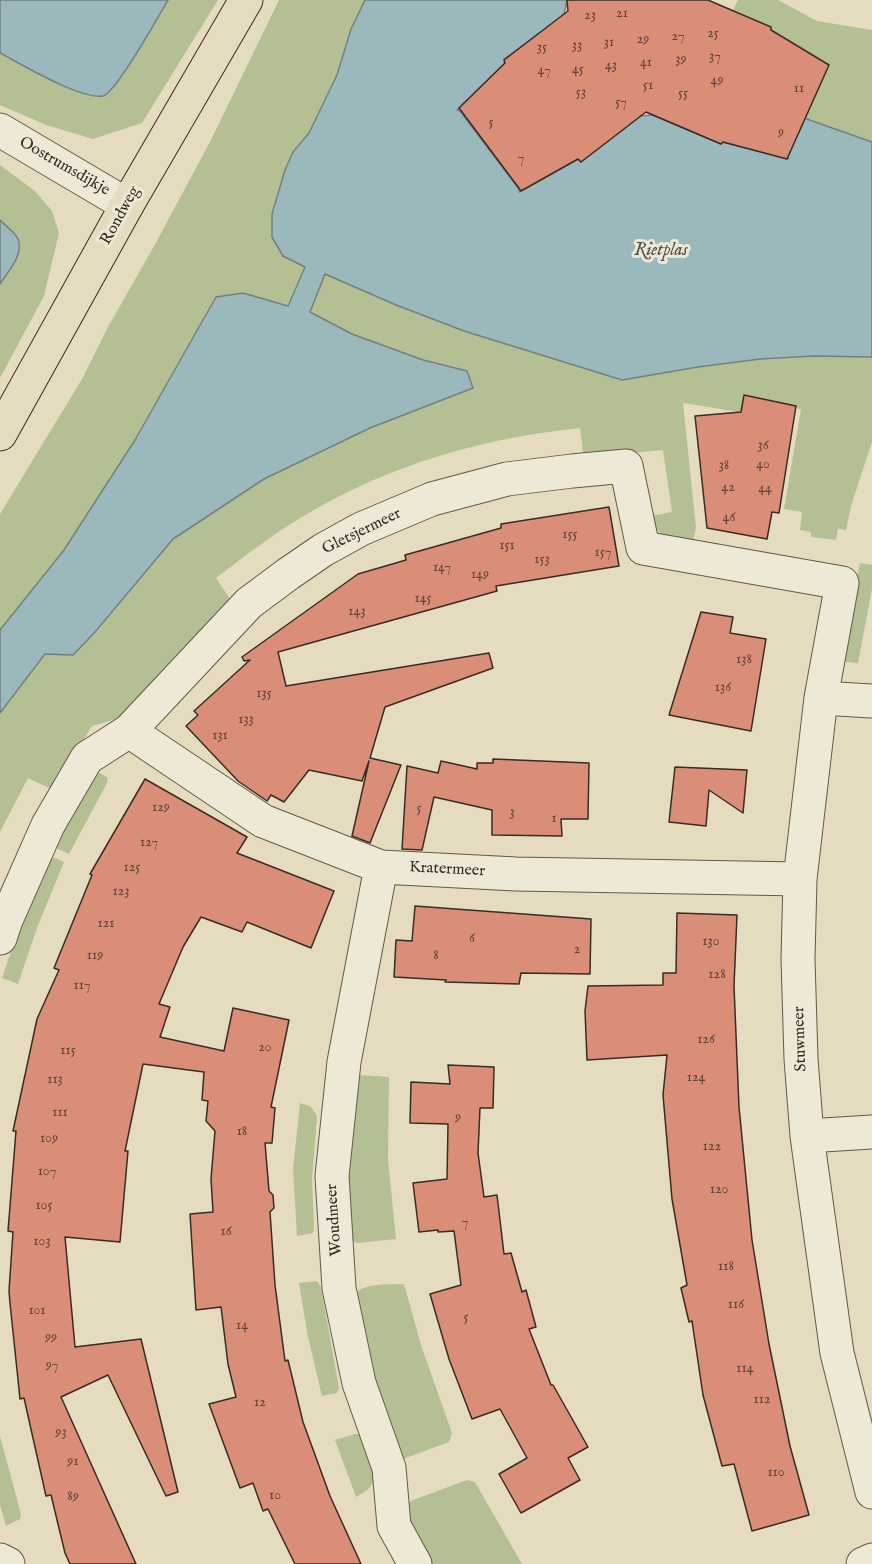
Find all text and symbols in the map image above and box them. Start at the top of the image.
house number: 21 [616,6,628,22]
house number: 23 [584,8,596,24]
house number: 25 [707,26,719,42]
house number: 27 [672,29,684,45]
house number: 29 [637,32,649,48]
house number: 31 [604,35,614,51]
house number: 33 [572,38,582,54]
house number: 35 [537,40,547,56]
house number: 37 [709,49,721,65]
house number: 39 [675,52,687,68]
house number: 41 [640,55,652,71]
house number: 43 [605,58,617,74]
house number: 45 [572,62,584,78]
house number: 47 [538,63,550,79]
house number: 49 [711,73,723,89]
house number: 51 [643,78,653,94]
house number: 11 [794,81,804,97]
house number: 53 [576,85,586,101]
house number: 55 [678,86,688,102]
house number: 57 [615,95,627,111]
house number: 5 [488,115,494,131]
house number: 9 [778,125,784,141]
street label: Oostrumsdijkje [15,133,113,201]
house number: 7 [518,151,524,167]
street label: Rondweg [97,183,145,249]
water label: Rietplas [634,240,688,262]
house number: 36 [757,438,769,454]
house number: 40 [756,457,770,473]
house number: 38 [719,458,729,474]
house number: 42 [721,480,735,496]
house number: 44 [758,481,772,497]
street label: Gletsjermeer [319,505,405,559]
house number: 46 [723,510,735,526]
house number: 155 [562,527,578,543]
house number: 151 [499,538,515,554]
house number: 157 [595,545,611,561]
house number: 153 [534,552,550,568]
house number: 147 [433,560,451,576]
house number: 149 [471,567,489,583]
house number: 145 [414,591,432,607]
house number: 143 [348,604,366,620]
house number: 138 [736,652,752,668]
house number: 136 [715,680,731,696]
house number: 135 [256,686,272,702]
house number: 133 [238,712,254,728]
house number: 131 [212,728,228,744]
house number: 129 [152,800,170,816]
house number: 5 [416,801,422,817]
house number: 3 [509,805,515,821]
house number: 1 [551,811,557,827]
house number: 127 [140,835,158,851]
street label: Kratermeer [409,858,485,882]
house number: 125 [124,860,140,876]
house number: 123 [112,884,130,900]
house number: 121 [97,916,115,932]
house number: 6 [469,931,475,947]
house number: 130 [702,934,720,950]
house number: 2 [574,942,580,958]
house number: 119 [87,948,103,964]
house number: 8 [433,948,439,964]
house number: 128 [708,967,726,983]
house number: 117 [74,978,90,994]
street label: Stuwmeer [790,1006,812,1072]
house number: 126 [697,1032,715,1048]
house number: 20 [258,1040,272,1056]
house number: 115 [60,1043,76,1059]
house number: 124 [687,1070,705,1086]
house number: 113 [47,1072,63,1088]
house number: 111 [52,1105,68,1121]
house number: 9 [455,1110,461,1126]
house number: 18 [237,1124,247,1140]
house number: 109 [40,1131,58,1147]
house number: 122 [703,1139,721,1155]
house number: 107 [38,1164,56,1180]
house number: 120 [710,1182,728,1198]
street label: Woudmeer [323,1183,347,1257]
house number: 105 [35,1198,53,1214]
house number: 7 [462,1215,468,1231]
house number: 16 [220,1224,232,1240]
house number: 103 [33,1234,51,1250]
house number: 118 [718,1259,734,1275]
house number: 116 [728,1297,744,1313]
house number: 101 [28,1303,46,1319]
house number: 5 [463,1310,469,1326]
house number: 14 [236,1318,248,1334]
house number: 99 [45,1330,57,1346]
house number: 97 [46,1358,58,1374]
house number: 114 [736,1361,754,1377]
house number: 112 [753,1392,771,1408]
house number: 12 [254,1395,266,1411]
house number: 93 [55,1425,67,1441]
house number: 91 [67,1454,79,1470]
house number: 110 [767,1465,785,1481]
house number: 10 [269,1488,281,1504]
house number: 89 [67,1489,79,1505]

